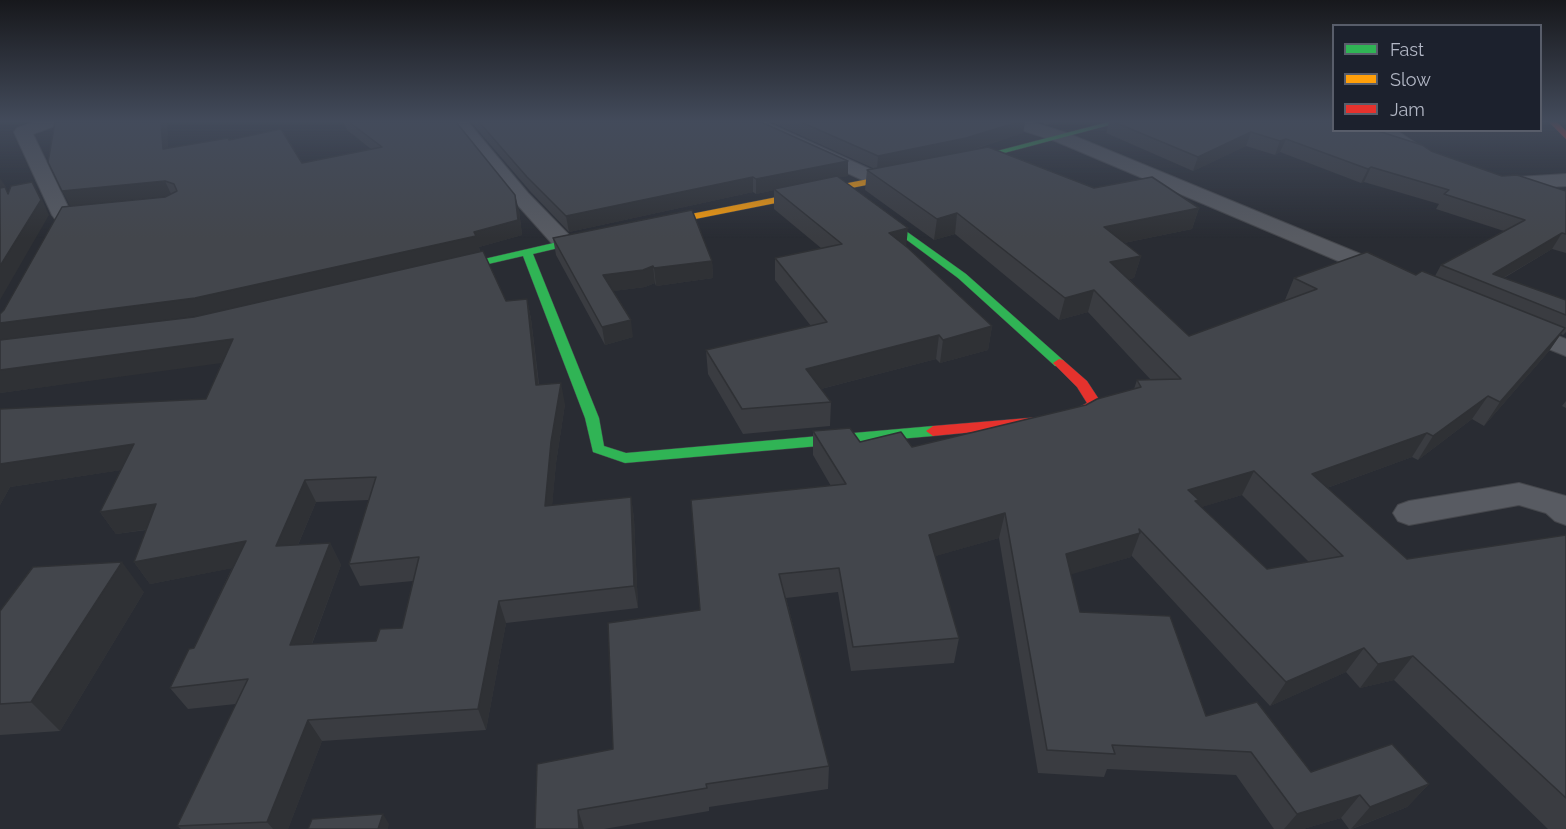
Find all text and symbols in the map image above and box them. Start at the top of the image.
legend [1332,24,1542,132]
text: Fast [1390,39,1424,60]
text: Slow [1390,69,1431,90]
text: Jam [1390,99,1425,120]

